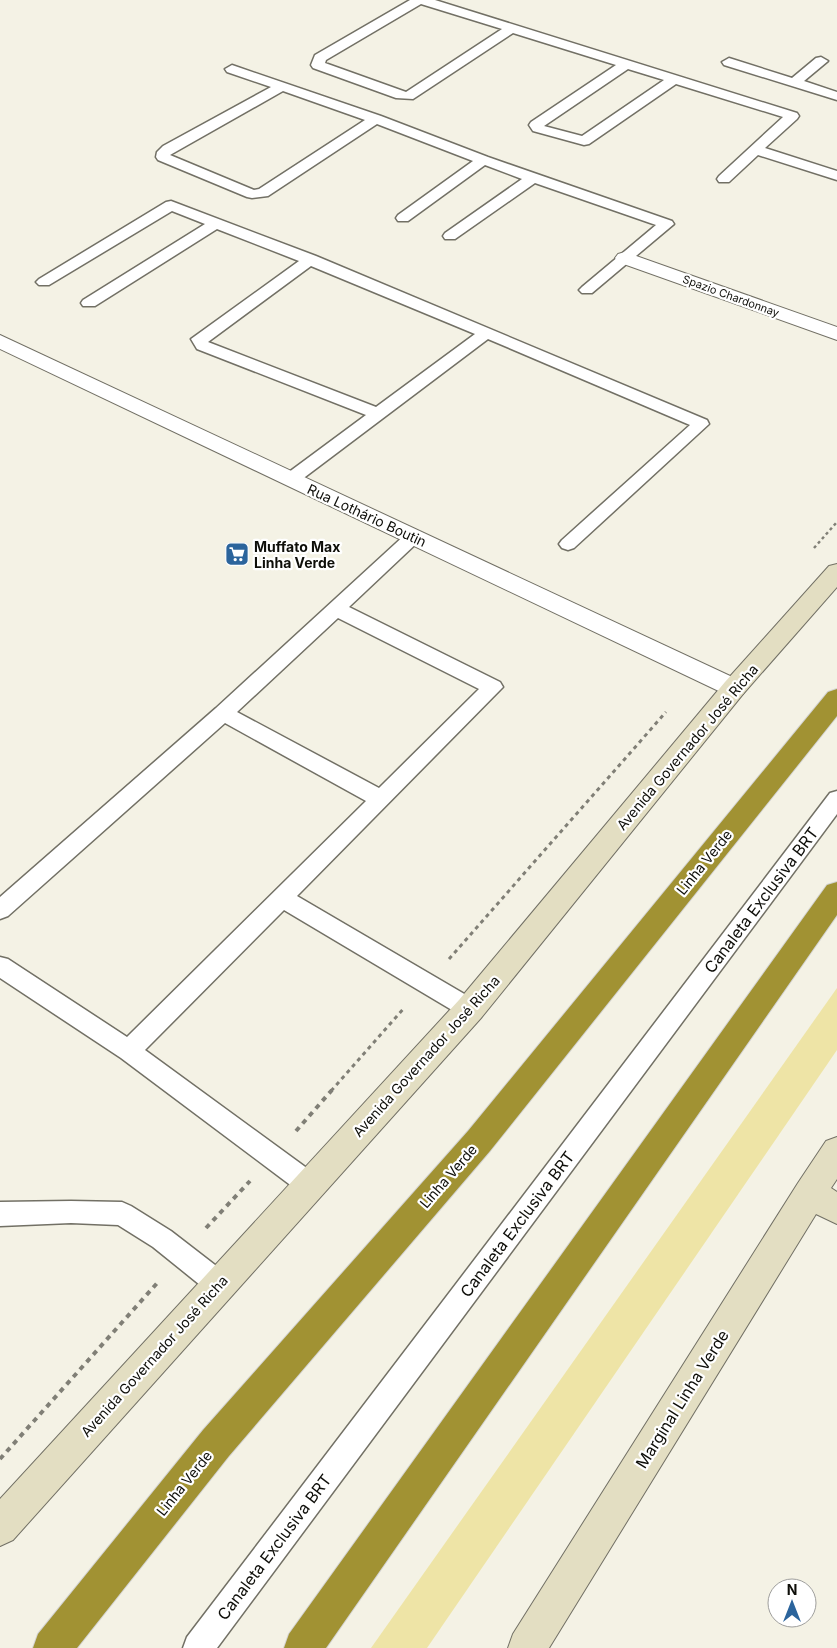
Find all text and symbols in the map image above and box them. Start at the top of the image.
street label: Spazio Chardonnay [681,272,781,320]
street label: Rua Lothário Boutin [305,480,429,550]
place label: Muffato Max Linha Verde [254,538,340,571]
supermarket icon: Muffato Max Linha Verde [224,541,250,567]
street label: Avenida Governador José Richa [613,661,761,833]
street label: Canaleta Exclusiva BRT [700,823,822,977]
street label: Linha Verde [673,826,735,898]
street label: Avenida Governador José Richa [349,972,503,1140]
street label: Linha Verde [416,1141,480,1211]
street label: Canaleta Exclusiva BRT [456,1147,578,1301]
street label: Avenida Governador José Richa [77,1272,231,1440]
street label: Marginal Linha Verde [631,1326,733,1472]
street label: Linha Verde [153,1447,215,1519]
street label: Canaleta Exclusiva BRT [213,1470,335,1624]
north arrow [767,1578,817,1628]
text: N [787,1581,797,1598]

